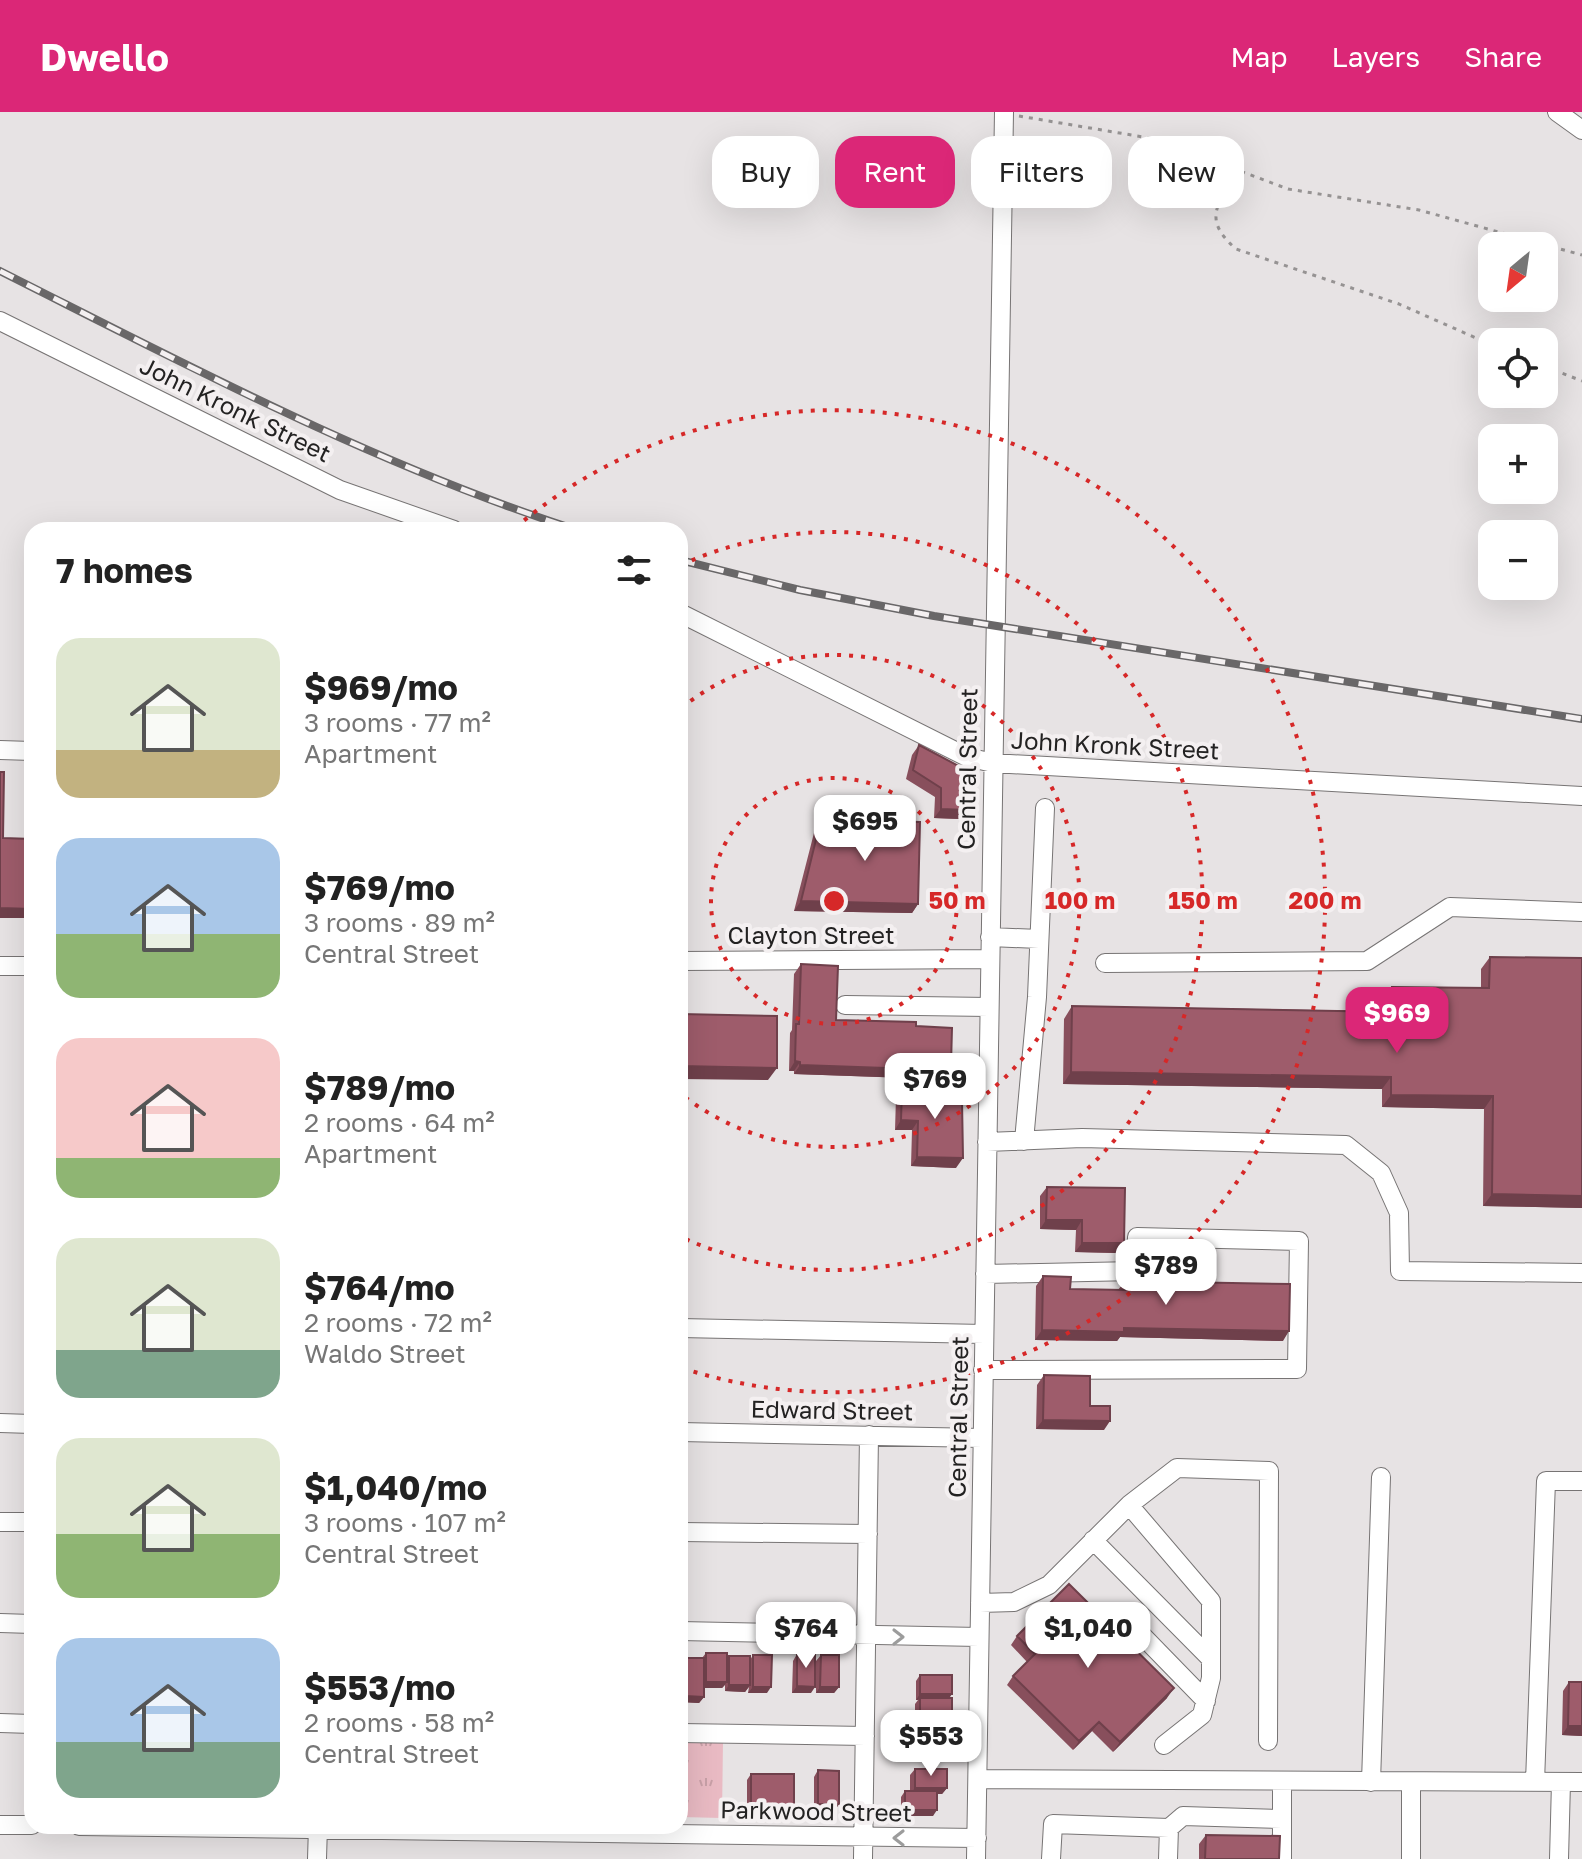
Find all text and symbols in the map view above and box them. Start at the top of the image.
text: Dwello [40,34,169,79]
text: Map [1230,40,1288,73]
text: Layers [1332,40,1420,73]
text: Share [1464,40,1542,73]
chip: Buy [712,136,819,208]
chip: Rent [835,136,955,208]
chip: Filters [971,136,1112,208]
chip: New [1128,136,1244,208]
north arrow [1478,232,1558,312]
map controls [1478,232,1558,600]
button: locate [1478,328,1558,408]
street label: John Kronk Street [136,350,336,467]
button: + [1478,424,1558,504]
button: − [1478,520,1558,600]
icon: filters [612,548,656,592]
text: 7 homes [56,550,193,590]
text: $969/mo [304,667,458,707]
icon: home [120,670,216,766]
street label: Central Street [951,688,982,850]
text: 3 rooms · 77 m² [304,707,491,738]
street label: John Kronk Street [1010,725,1220,764]
text: Apartment [304,738,437,769]
pin: $695 [818,795,912,863]
text: $695 [832,805,898,836]
text: $769/mo [304,867,455,907]
icon: home [120,870,216,966]
text: 50 m [928,885,986,914]
text: 100 m [1045,885,1115,914]
text: 150 m [1168,885,1238,914]
text: 200 m [1289,885,1361,914]
centre of rings [820,887,848,915]
text: 3 rooms · 89 m² [304,907,495,938]
street label: Clayton Street [727,920,895,949]
text: Central Street [304,938,479,969]
pin: $969 [1350,987,1444,1055]
text: $969 [1364,997,1430,1028]
pin: $769 [888,1053,982,1121]
text: $769 [903,1063,967,1094]
text: $789/mo [304,1067,455,1107]
icon: home [120,1070,216,1166]
text: 2 rooms · 64 m² [304,1107,495,1138]
text: Apartment [304,1138,437,1169]
pin: $789 [1119,1239,1213,1307]
text: $789 [1134,1249,1198,1280]
text: $764/mo [304,1267,455,1307]
icon: home [120,1270,216,1366]
text: 2 rooms · 72 m² [304,1307,492,1338]
street label: Central Street [942,1336,973,1498]
text: Waldo Street [304,1338,466,1369]
street label: Edward Street [750,1394,914,1425]
text: $1,040/mo [304,1467,487,1507]
icon: home [120,1470,216,1566]
text: 3 rooms · 107 m² [304,1507,506,1538]
text: Central Street [304,1538,479,1569]
pin: $764 [759,1602,853,1670]
pin: $1,040 [1023,1602,1153,1670]
text: $764 [774,1612,838,1643]
text: $1,040 [1043,1612,1133,1643]
one-way arrow [892,1628,905,1646]
text: $553/mo [304,1667,455,1707]
icon: home [120,1670,216,1766]
text: 2 rooms · 58 m² [304,1707,494,1738]
pin: $553 [884,1710,978,1778]
text: $553 [898,1720,964,1751]
text: Central Street [304,1738,479,1769]
street label: Parkwood Street [720,1794,912,1827]
one-way arrow [892,1829,905,1847]

